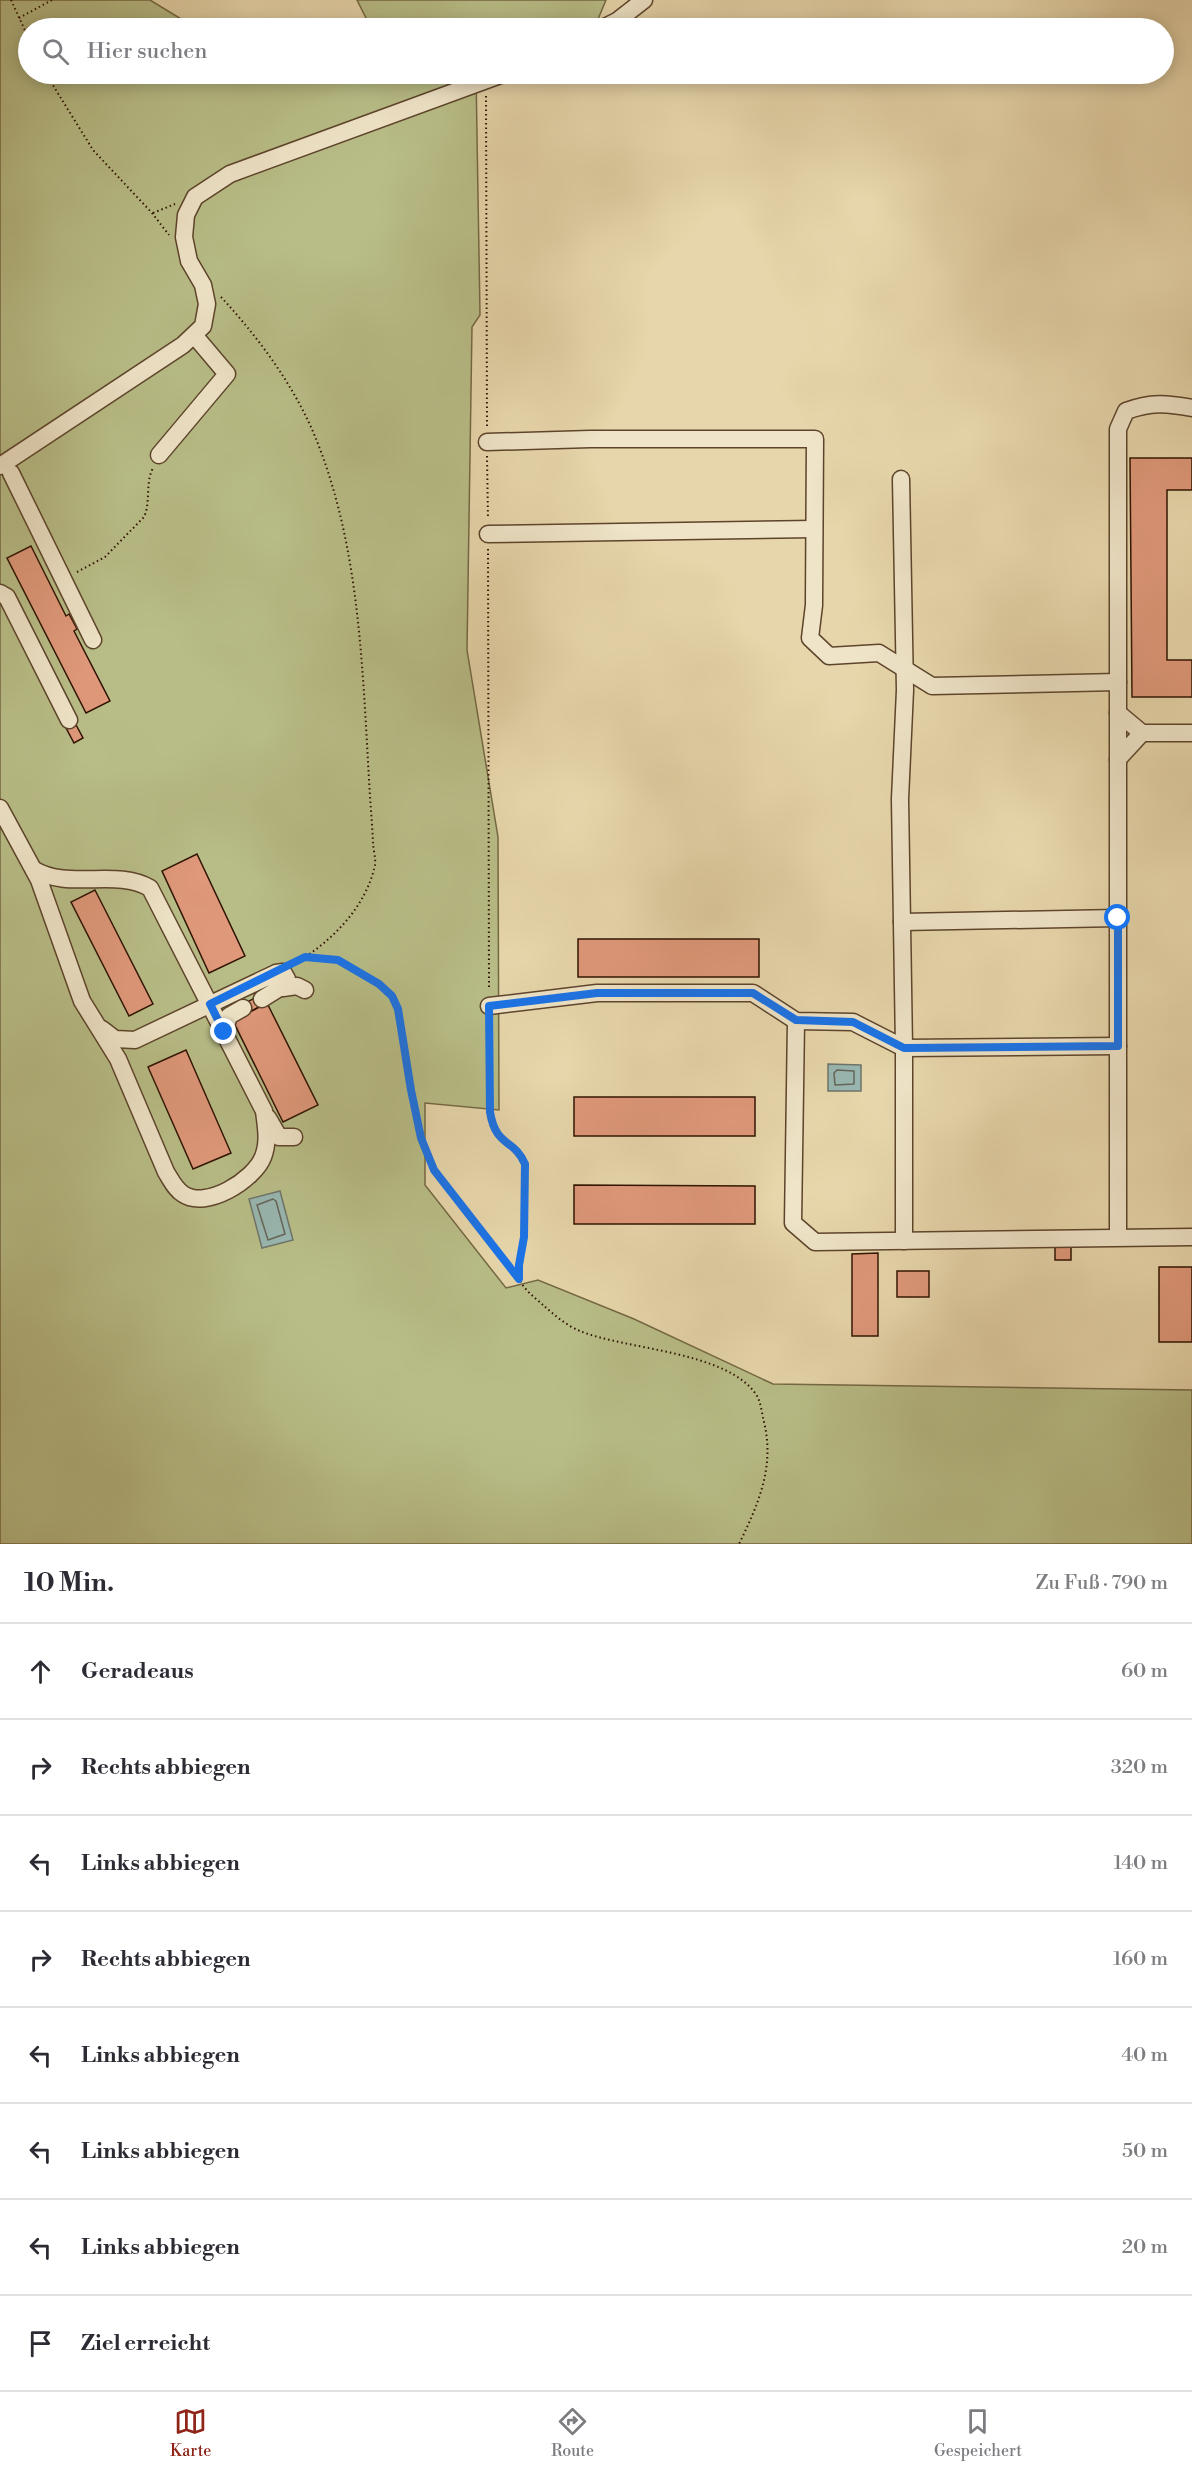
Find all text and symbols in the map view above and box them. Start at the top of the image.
search box [18,18,1174,84]
icon: search [39,35,72,68]
text: Hier suchen [87,38,207,65]
route start [1104,904,1130,930]
route end [210,1018,236,1044]
text: 10 Min. [24,1567,114,1599]
text: Zu Fuß · 790 m [1036,1571,1168,1596]
icon: ahead [24,1655,57,1688]
text: Geradeaus [81,1658,194,1685]
text: 60 m [1121,1659,1168,1684]
icon: right [24,1751,57,1784]
text: Rechts abbiegen [81,1754,251,1781]
text: 320 m [1111,1755,1168,1780]
icon: left [24,1847,57,1880]
text: Links abbiegen [81,1850,240,1877]
text: 140 m [1113,1851,1168,1876]
icon: right [24,1943,57,1976]
text: Rechts abbiegen [81,1946,251,1973]
text: 160 m [1113,1947,1168,1972]
icon: left [24,2039,57,2072]
text: Links abbiegen [81,2042,240,2069]
text: 40 m [1121,2043,1168,2068]
icon: left [24,2135,57,2168]
text: Links abbiegen [81,2138,240,2165]
text: 50 m [1122,2139,1168,2164]
icon: left [24,2231,57,2264]
text: Links abbiegen [81,2234,240,2261]
text: 20 m [1122,2235,1168,2260]
icon: arrive [24,2327,57,2360]
text: Ziel erreicht [81,2330,210,2357]
tab: Karte [170,2405,211,2461]
tab: Route [551,2405,594,2461]
tab: Gespeichert [934,2405,1022,2461]

